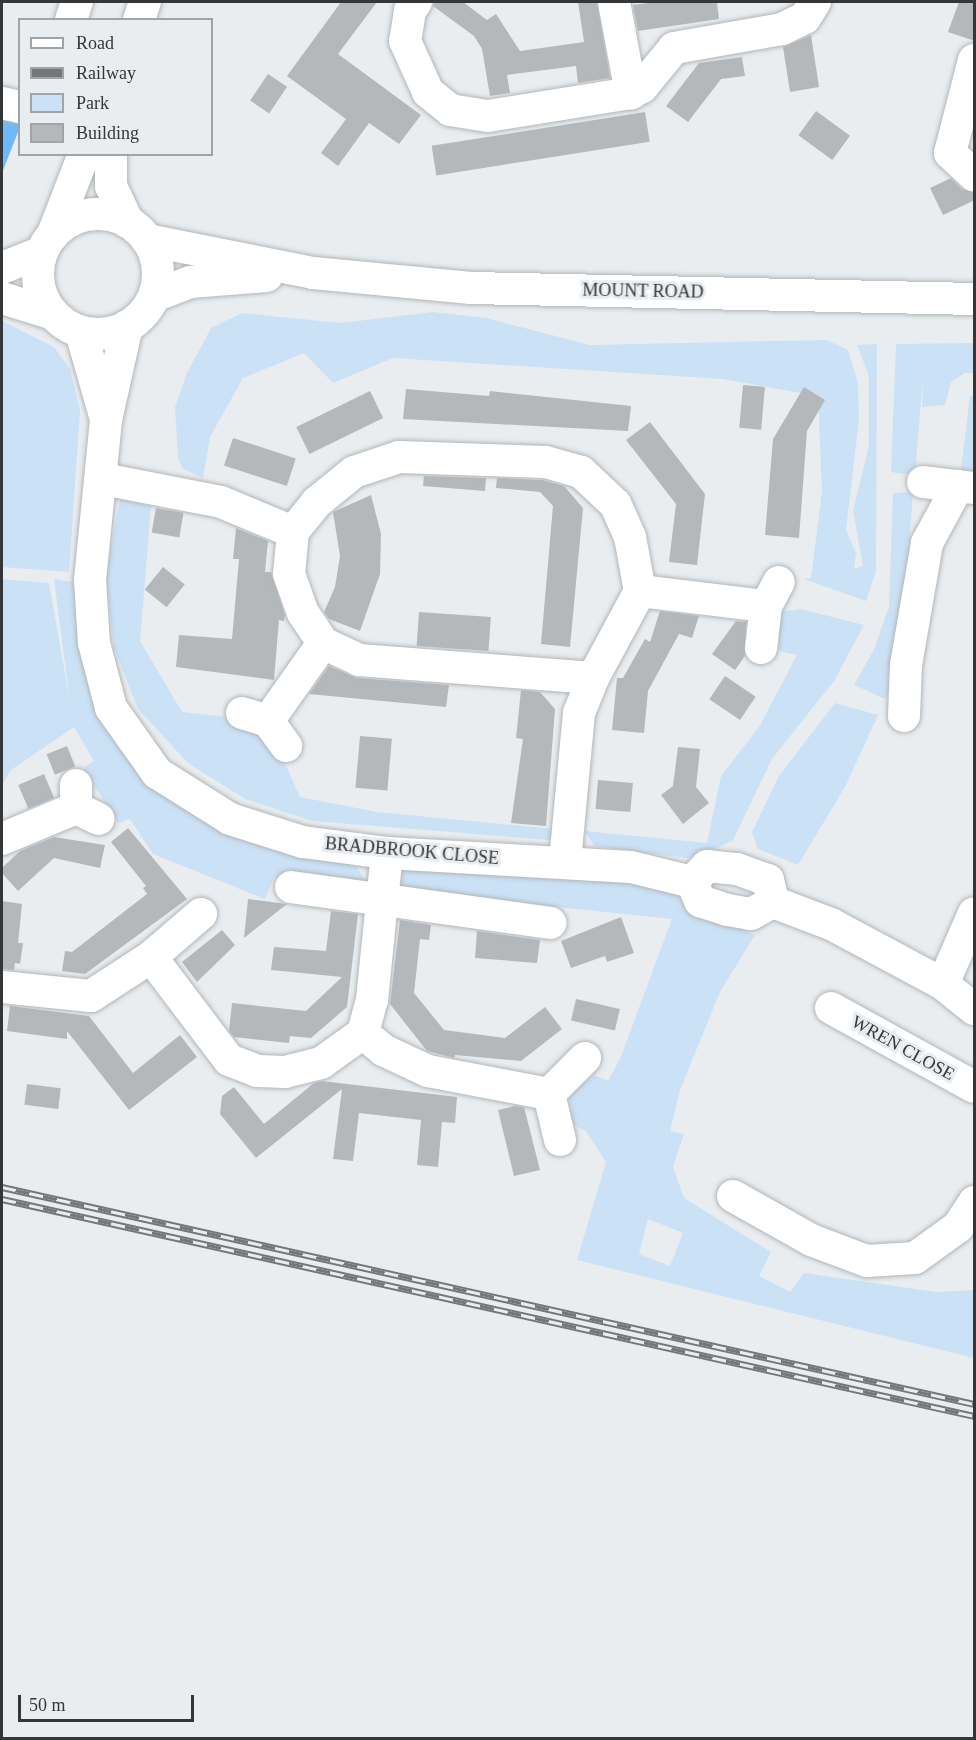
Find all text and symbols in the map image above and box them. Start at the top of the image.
legend [18,18,213,156]
text: Road [76,33,114,53]
text: Railway [76,63,136,83]
text: Park [76,93,109,113]
text: Building [76,123,139,143]
street label: MOUNT ROAD [582,279,704,303]
street label: BRADBROOK CLOSE [324,833,500,869]
street label: WREN CLOSE [848,1011,958,1085]
scale bar [21,1683,196,1721]
text: 50 m [29,1695,66,1715]

